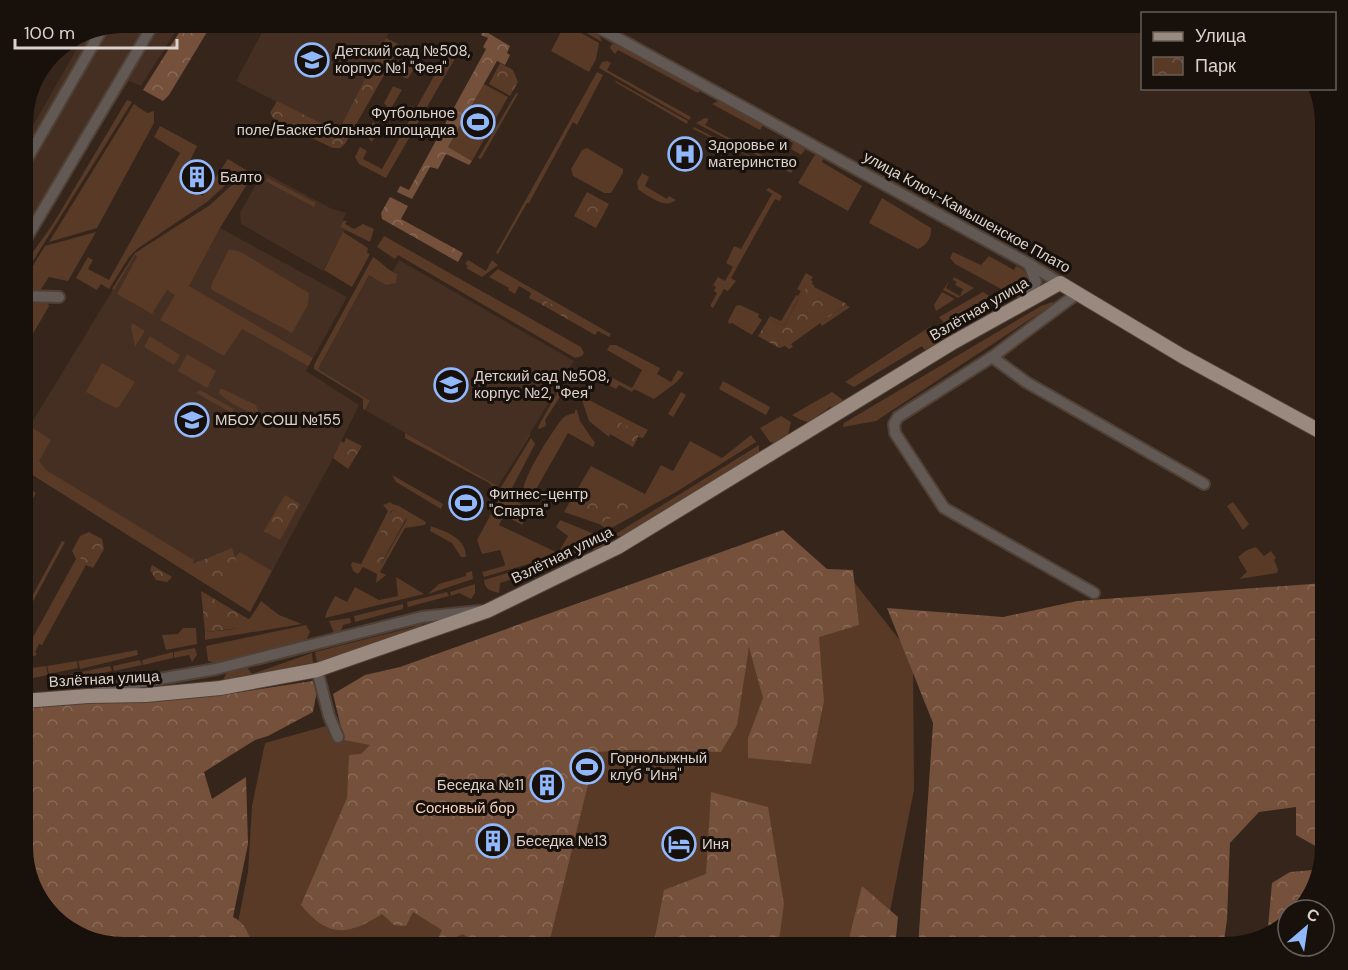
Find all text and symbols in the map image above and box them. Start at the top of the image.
scale bar [15,12,177,50]
legend [1141,12,1336,90]
text: 100 m [24,21,75,45]
text: Улица [1195,24,1247,48]
place label: Детский сад №508, корпус №1 "Фея" [335,41,471,78]
school or university icon: Детский сад №508, корпус №1 "Фея" [294,42,330,78]
text: Парк [1195,54,1236,78]
place label: Футбольное поле/Баскетбольная площадка [237,103,456,140]
sports icon: Футбольное поле/Баскетбольная площадка [460,104,496,140]
place label: Здоровье и материнство [708,135,797,172]
hospital icon: Здоровье и материнство [667,136,703,172]
street label: улица Ключ-Камышенское Плато [860,147,1074,277]
building icon: Балто [179,159,215,195]
place label: Балто [220,167,262,187]
street label: Взлётная улица [926,272,1032,345]
place label: Детский сад №508, корпус №2, "Фея" [474,366,610,403]
school or university icon: Детский сад №508, корпус №2, "Фея" [433,367,469,403]
school or university icon: МБОУ СОШ №155 [174,402,210,438]
place label: МБОУ СОШ №155 [215,410,341,430]
place label: Фитнес-центр "Спарта" [489,484,588,521]
sports icon: Фитнес-центр "Спарта" [448,485,484,521]
street label: Взлётная улица [508,521,617,588]
street label: Взлётная улица [48,666,160,692]
place label: Горнолыжный клуб "Иня" [610,748,707,785]
sports icon: Горнолыжный клуб "Иня" [569,749,605,785]
building icon: Беседка №11 [529,767,565,803]
place label: Беседка №11 [437,775,524,795]
park label: Сосновый бор [415,798,515,818]
building icon: Беседка №13 [475,823,511,859]
hotel icon: Иня [661,826,697,862]
place label: Беседка №13 [516,831,607,851]
place label: Иня [702,834,729,854]
north arrow [1276,898,1336,958]
text: С [1303,903,1324,928]

